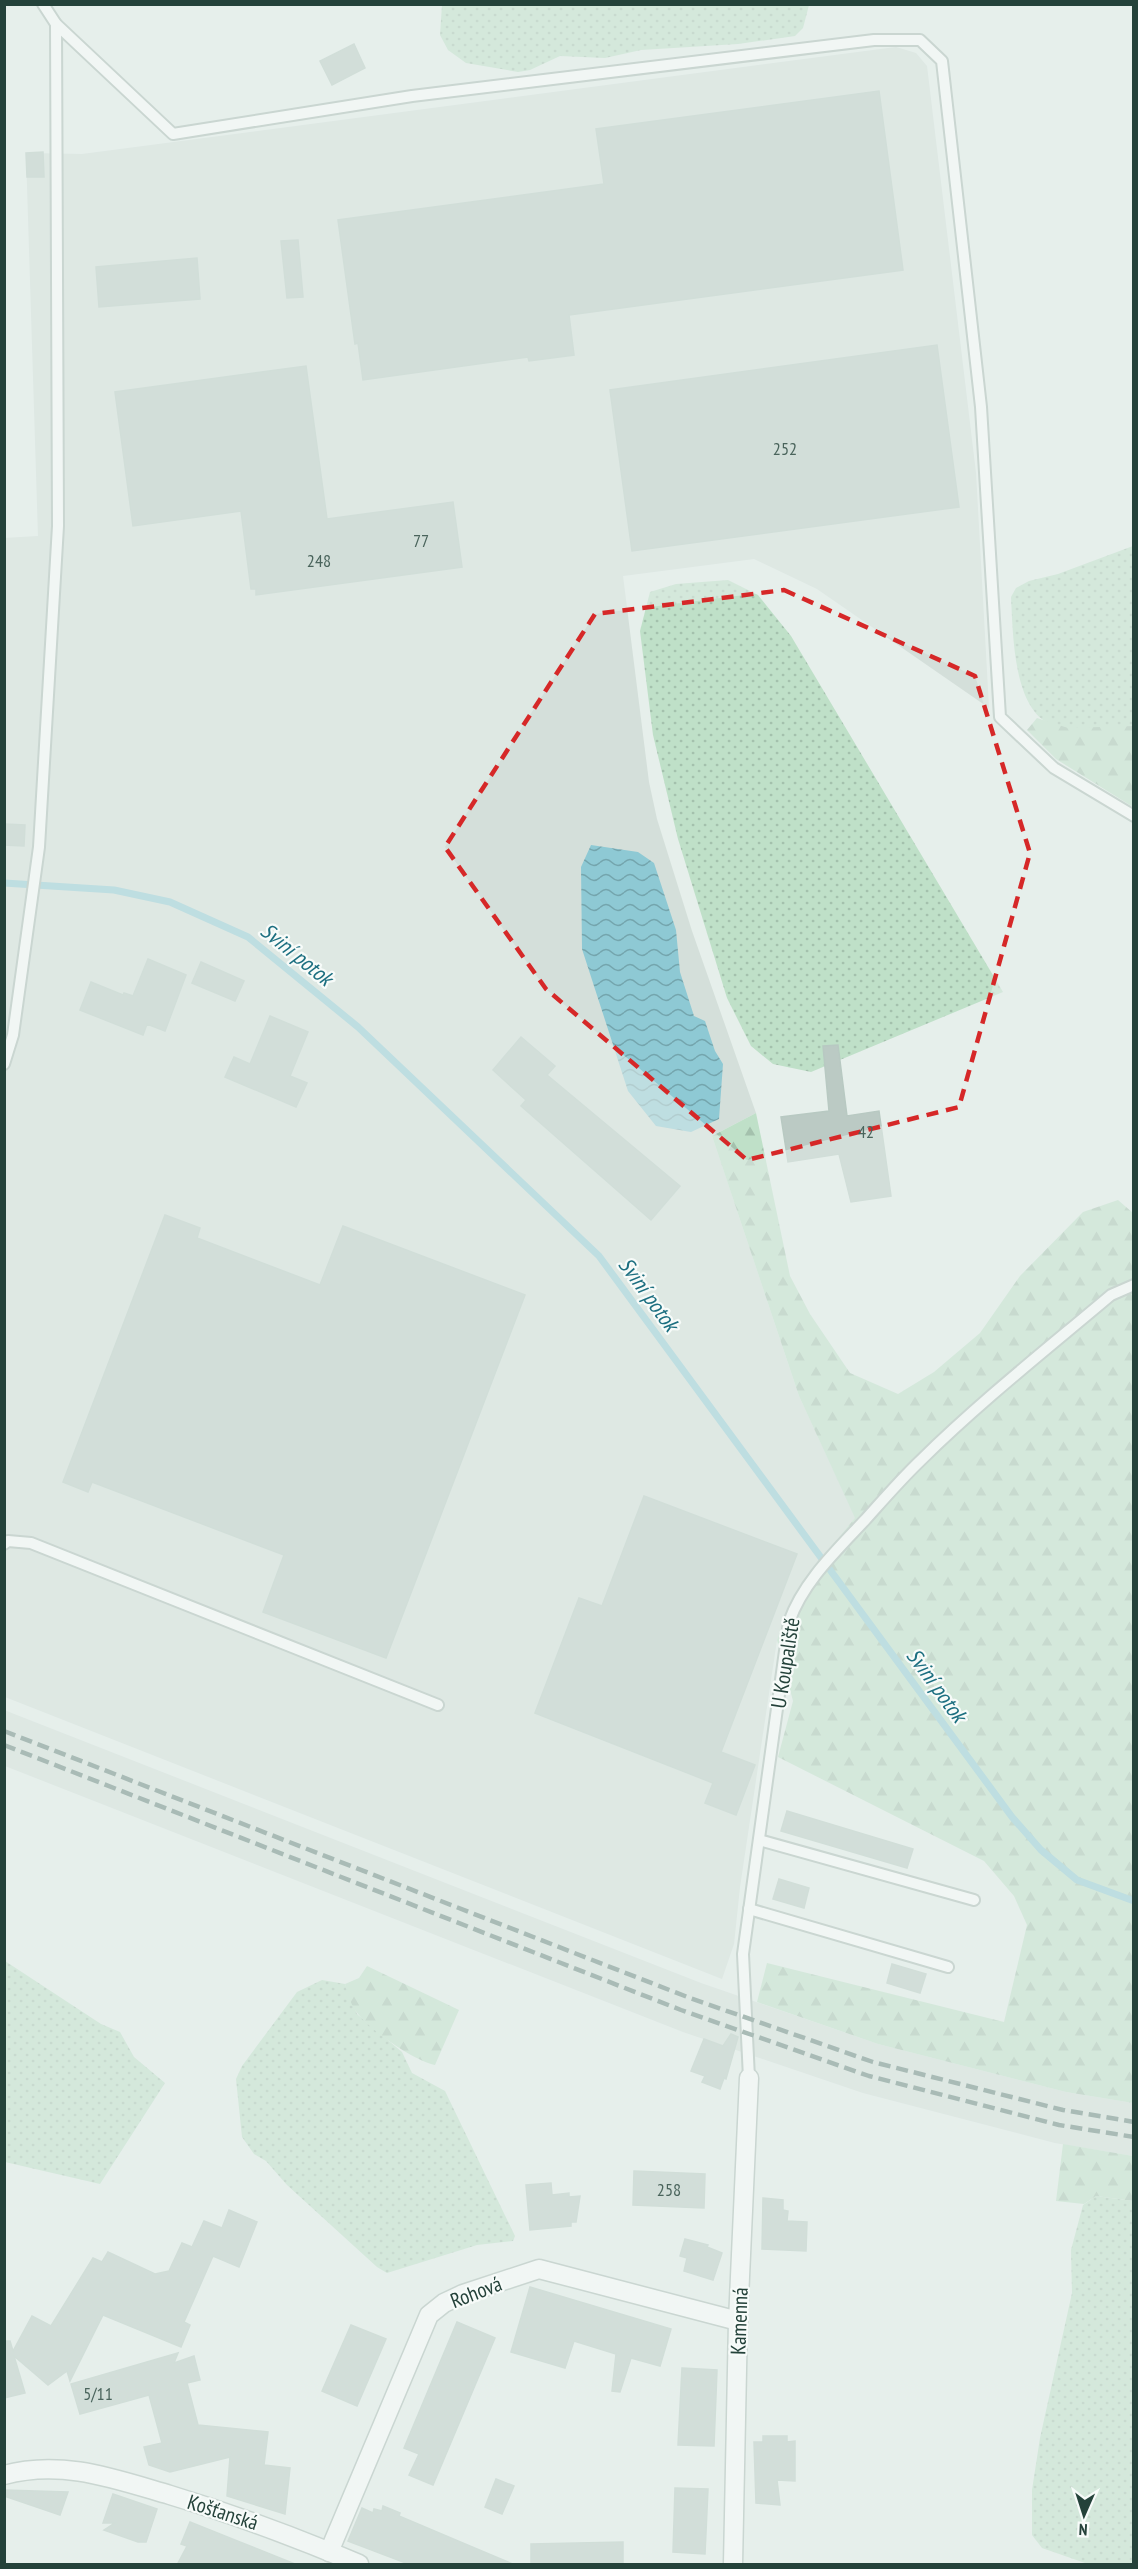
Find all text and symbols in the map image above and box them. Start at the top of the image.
house number: 252 [773,437,797,460]
house number: 77 [413,529,429,552]
house number: 248 [307,549,331,572]
water label: Sviní potok [255,916,341,993]
house number: 42 [858,1120,874,1143]
water label: Sviní potok [613,1251,687,1339]
street label: U Koupaliště [765,1616,805,1710]
water label: Sviní potok [901,1642,975,1730]
house number: 258 [657,2178,681,2201]
street label: Rohová [446,2270,506,2314]
street label: Kamenná [724,2287,754,2355]
house number: 5/11 [83,2382,113,2405]
north arrow [1054,2485,1114,2545]
street label: Košťanská [184,2488,262,2536]
text: N [1078,2520,1088,2540]

